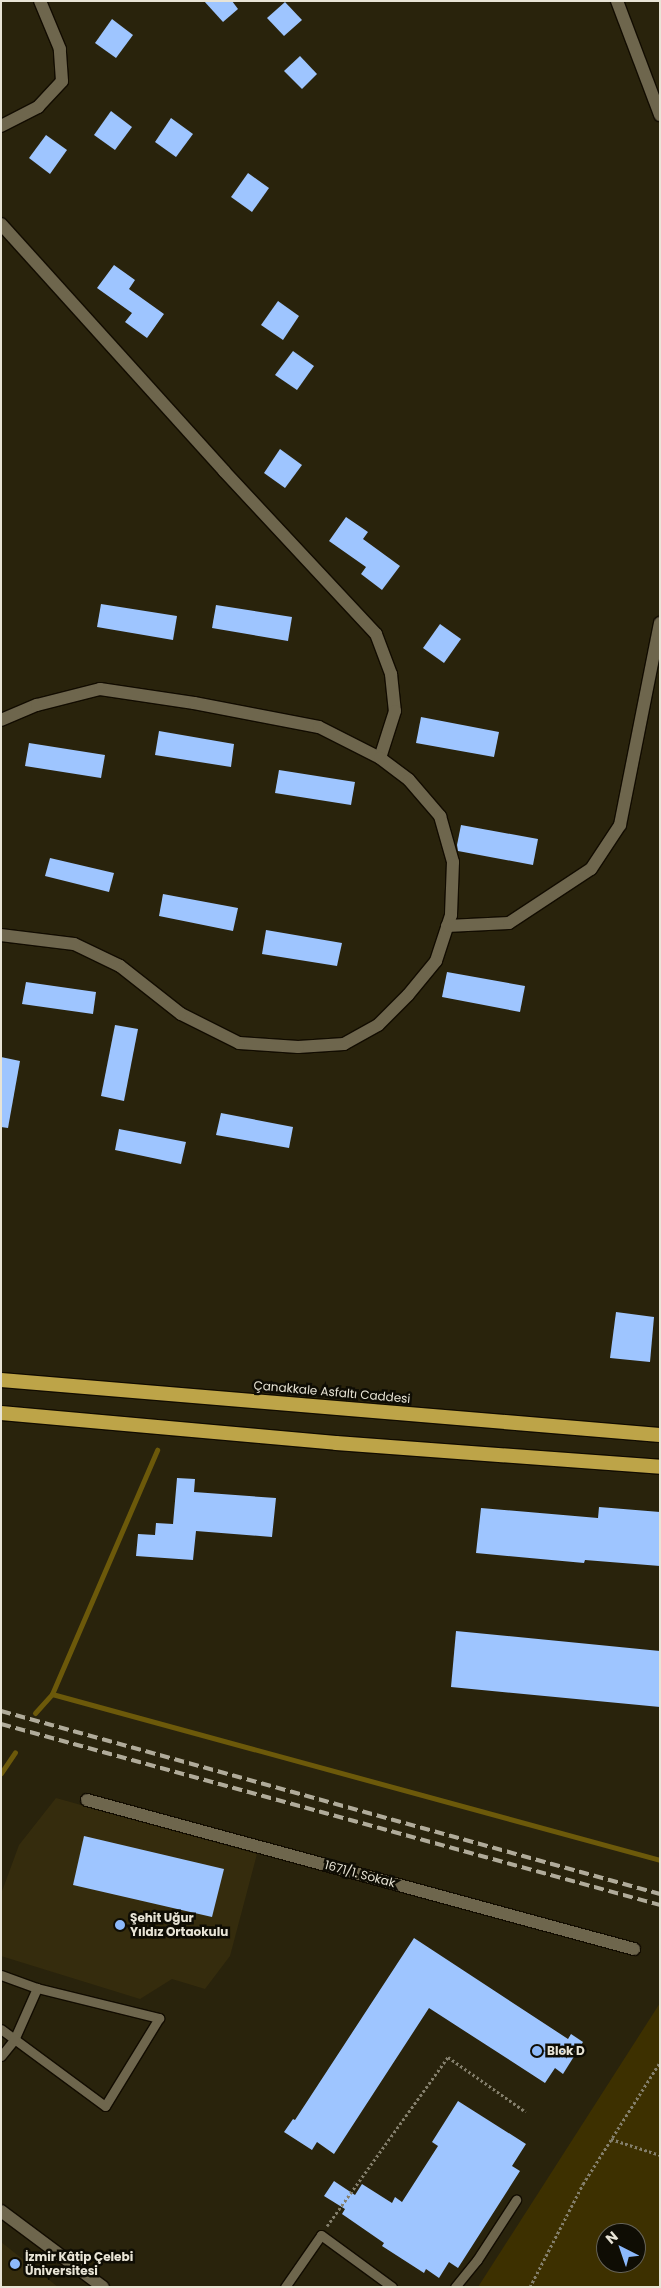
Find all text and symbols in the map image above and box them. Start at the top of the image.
street label: Çanakkale Asfaltı Caddesi [253,1378,411,1406]
street label: 1671/1. Sokak [323,1858,397,1890]
place label: Şehit Uğur Yıldız Ortaokulu [130,1911,228,1939]
marker: Şehit Uğur Yıldız Ortaokulu [114,1919,126,1931]
place label: Blok D [547,2044,585,2058]
marker: Blok D [531,2045,543,2057]
north arrow [596,2223,646,2273]
text: N [601,2226,622,2248]
place label: İzmir Kâtip Çelebi Üniversitesi [25,2250,133,2278]
marker: İzmir Kâtip Çelebi Üniversitesi [9,2258,21,2270]

